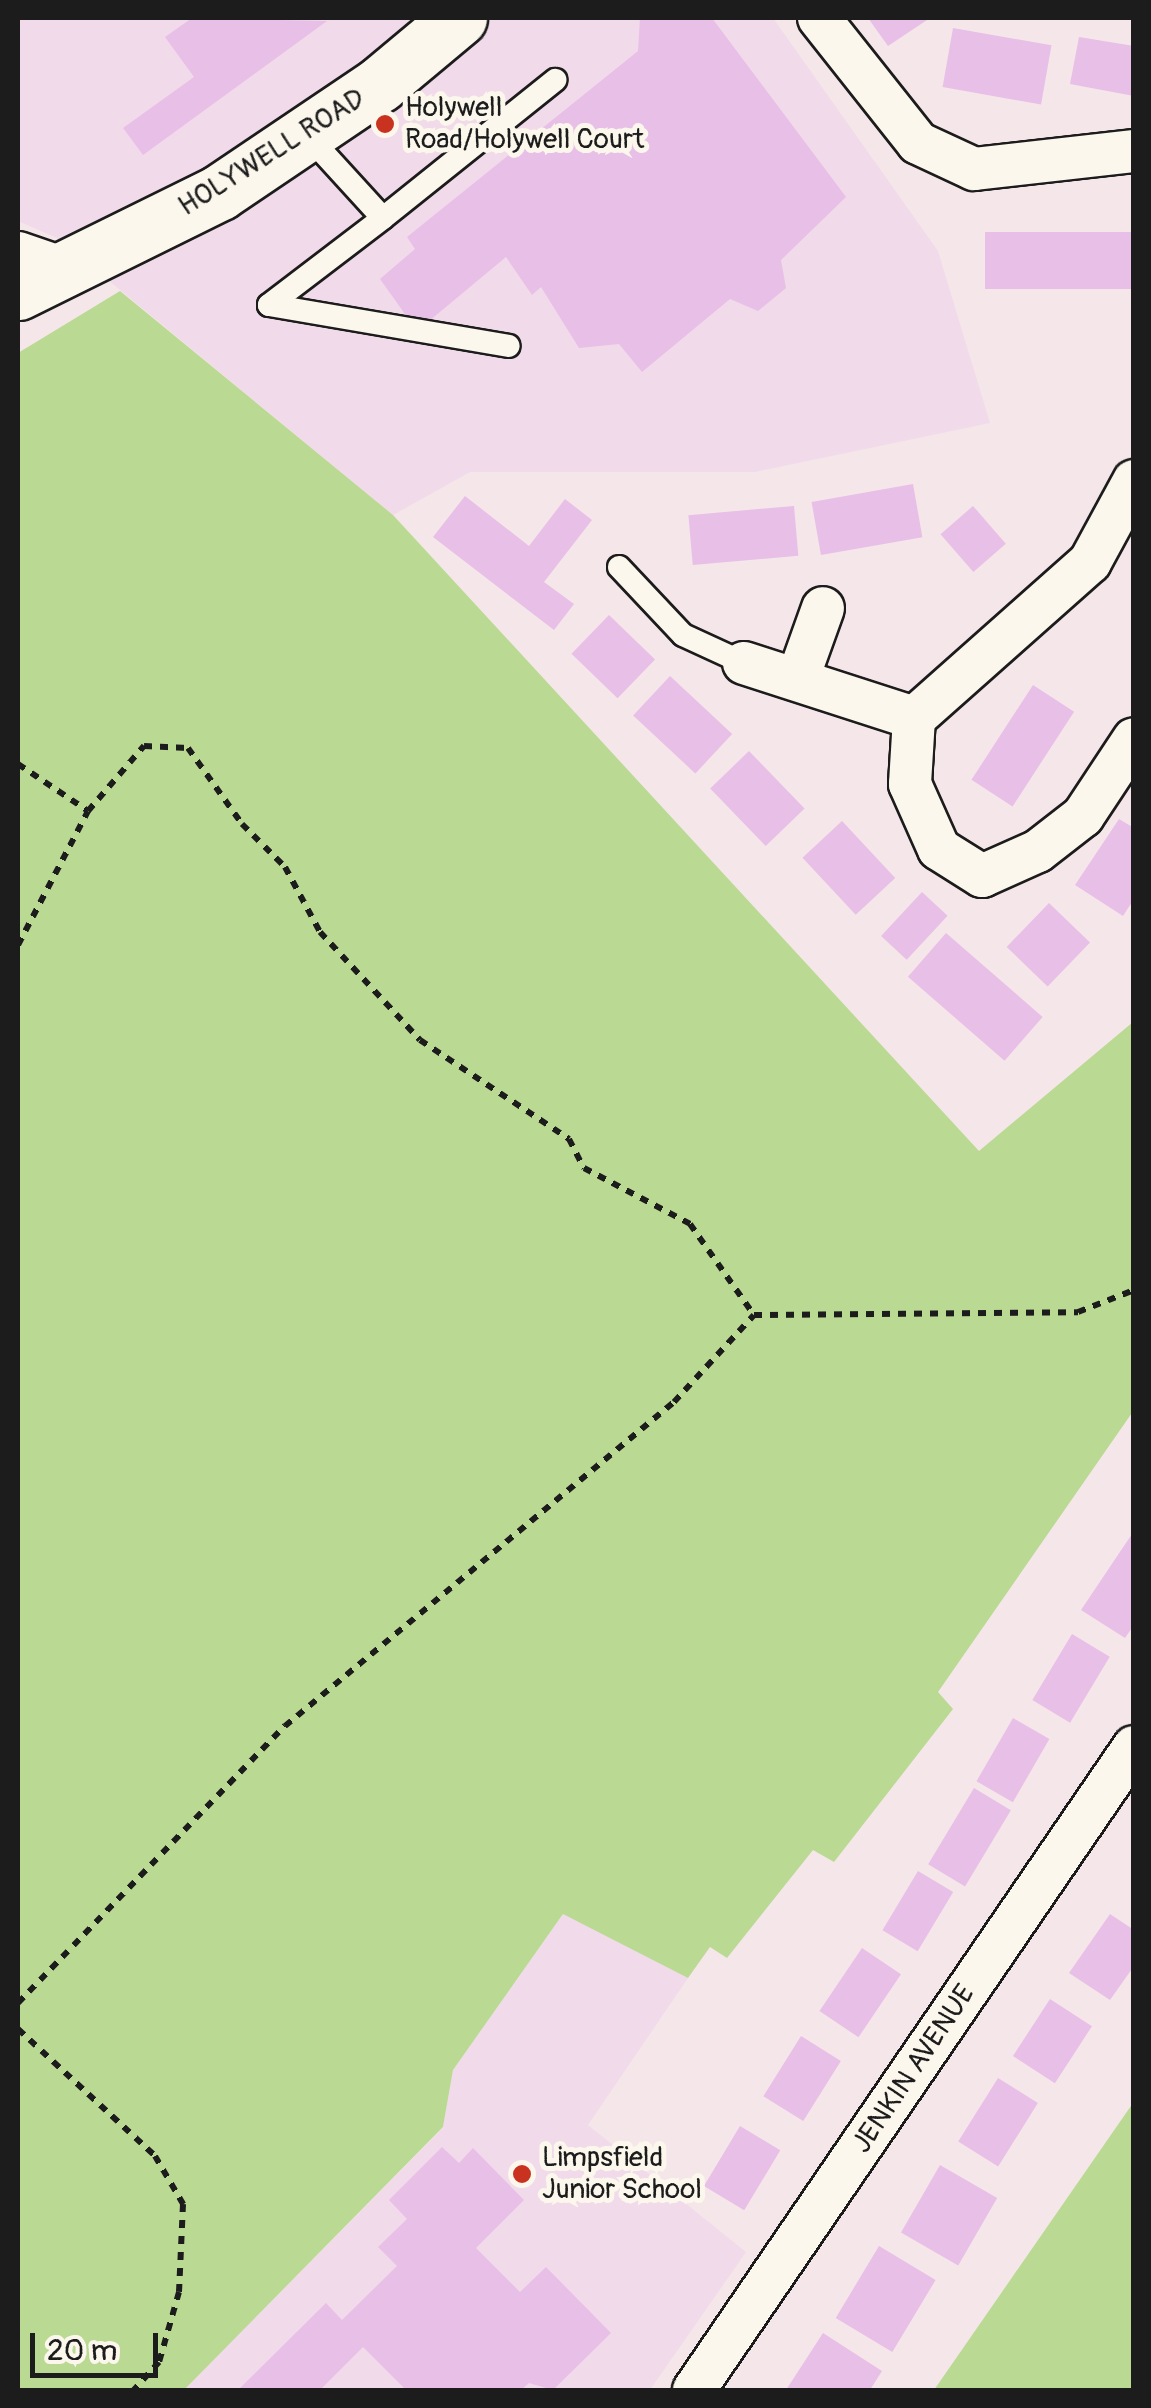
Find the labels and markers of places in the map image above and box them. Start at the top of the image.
place label: Holywell Road/Holywell Court [405,91,644,157]
marker: Holywell Road/Holywell Court [374,113,396,135]
place label: Limpsfield Junior School [542,2141,702,2207]
marker: Limpsfield Junior School [511,2163,533,2185]

